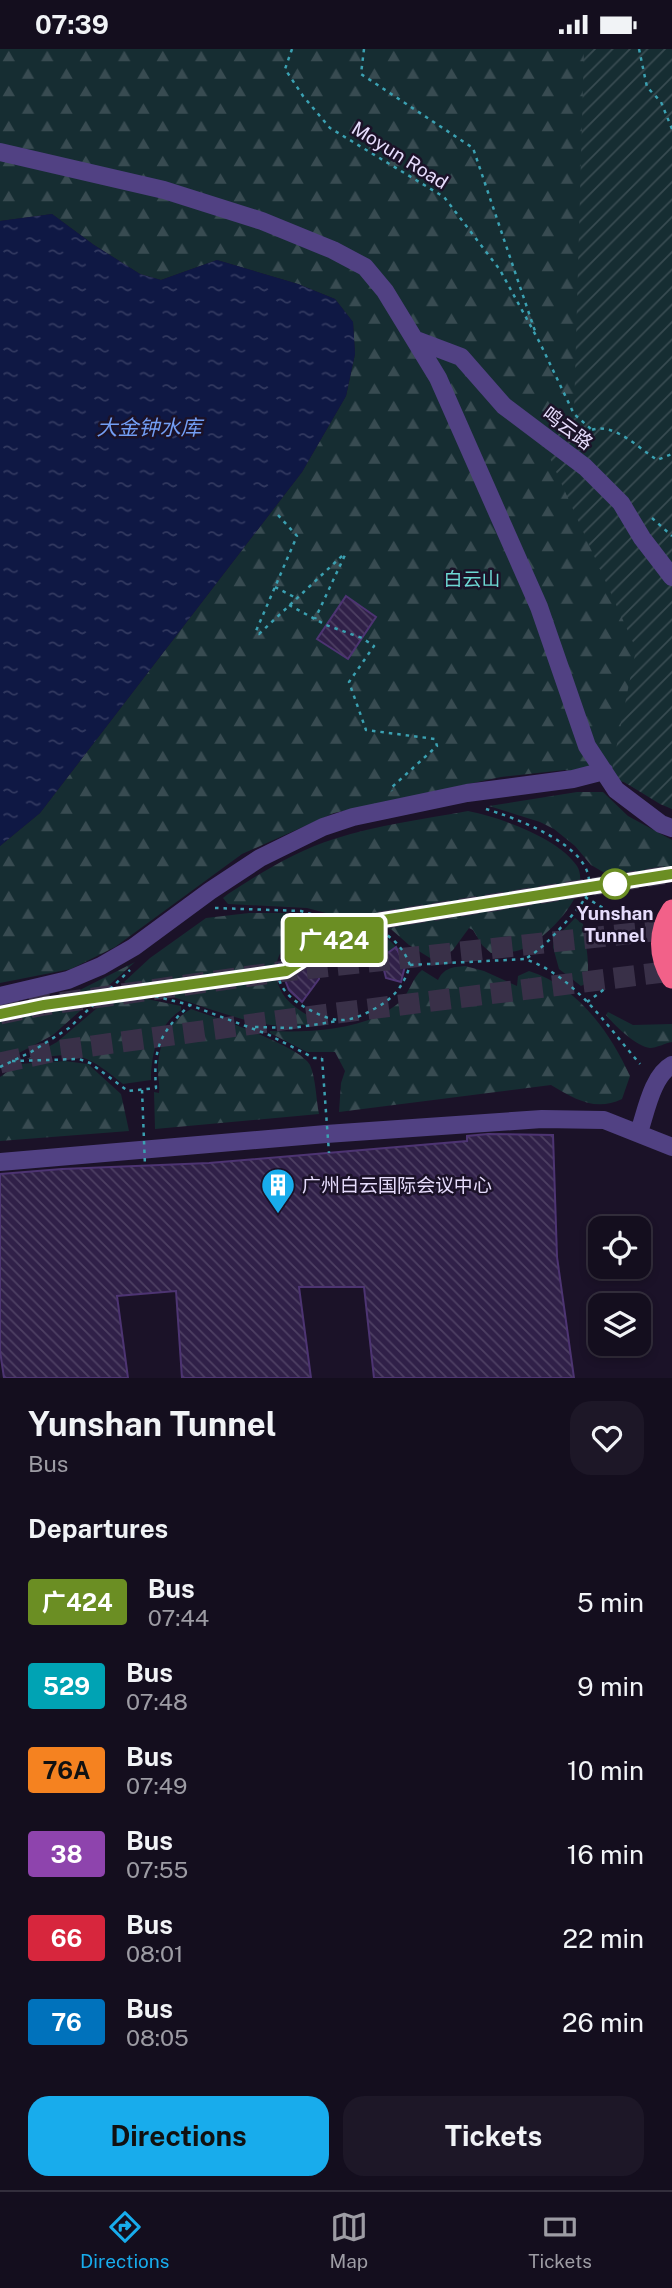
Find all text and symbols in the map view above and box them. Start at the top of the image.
text: 07:39 [35,9,109,40]
street label: Moyun Road [348,117,452,193]
street label: 鸣云路 [539,402,597,454]
water label: 大金钟水库 [97,415,204,440]
park label: 白云山 [443,568,501,590]
marker: Yunshan Tunnel [600,869,630,899]
place label: Yunshan Tunnel [576,902,654,946]
line badge: 广424 [285,917,383,963]
text: 广424 [299,926,369,954]
building icon: 广州白云国际会议中心 [259,1166,297,1215]
place label: 广州白云国际会议中心 [302,1174,492,1196]
map controls [588,1216,651,1356]
button: locate [588,1216,651,1279]
button: layers [588,1293,651,1356]
button: heart [570,1401,644,1475]
text: Yunshan Tunnel [28,1405,277,1443]
text: Bus [28,1450,68,1477]
text: Departures [28,1513,168,1544]
text: Bus [148,1573,195,1604]
text: 5 min [577,1587,644,1618]
text: 广424 [42,1588,113,1616]
text: 07:44 [148,1604,209,1631]
text: Bus [126,1657,173,1688]
text: 9 min [577,1671,644,1702]
text: 529 [43,1672,90,1700]
text: 07:48 [126,1688,188,1715]
text: Bus [126,1741,173,1772]
text: 10 min [567,1755,644,1786]
text: 76A [42,1756,91,1784]
text: 07:49 [126,1772,187,1799]
text: Bus [126,1825,173,1856]
text: 16 min [567,1839,644,1870]
text: 38 [51,1840,83,1868]
text: 07:55 [126,1856,188,1883]
text: Bus [126,1909,173,1940]
text: 22 min [563,1923,644,1954]
text: 66 [51,1924,82,1952]
text: 08:01 [126,1940,183,1967]
text: Bus [126,1993,173,2024]
text: 26 min [562,2007,644,2038]
text: 76 [51,2008,82,2036]
text: 08:05 [126,2024,189,2051]
button: Directions [28,2096,329,2176]
button: Tickets [343,2096,644,2176]
tab: Directions [80,2208,169,2272]
tab: Map [329,2208,368,2272]
tab: Tickets [528,2208,592,2272]

